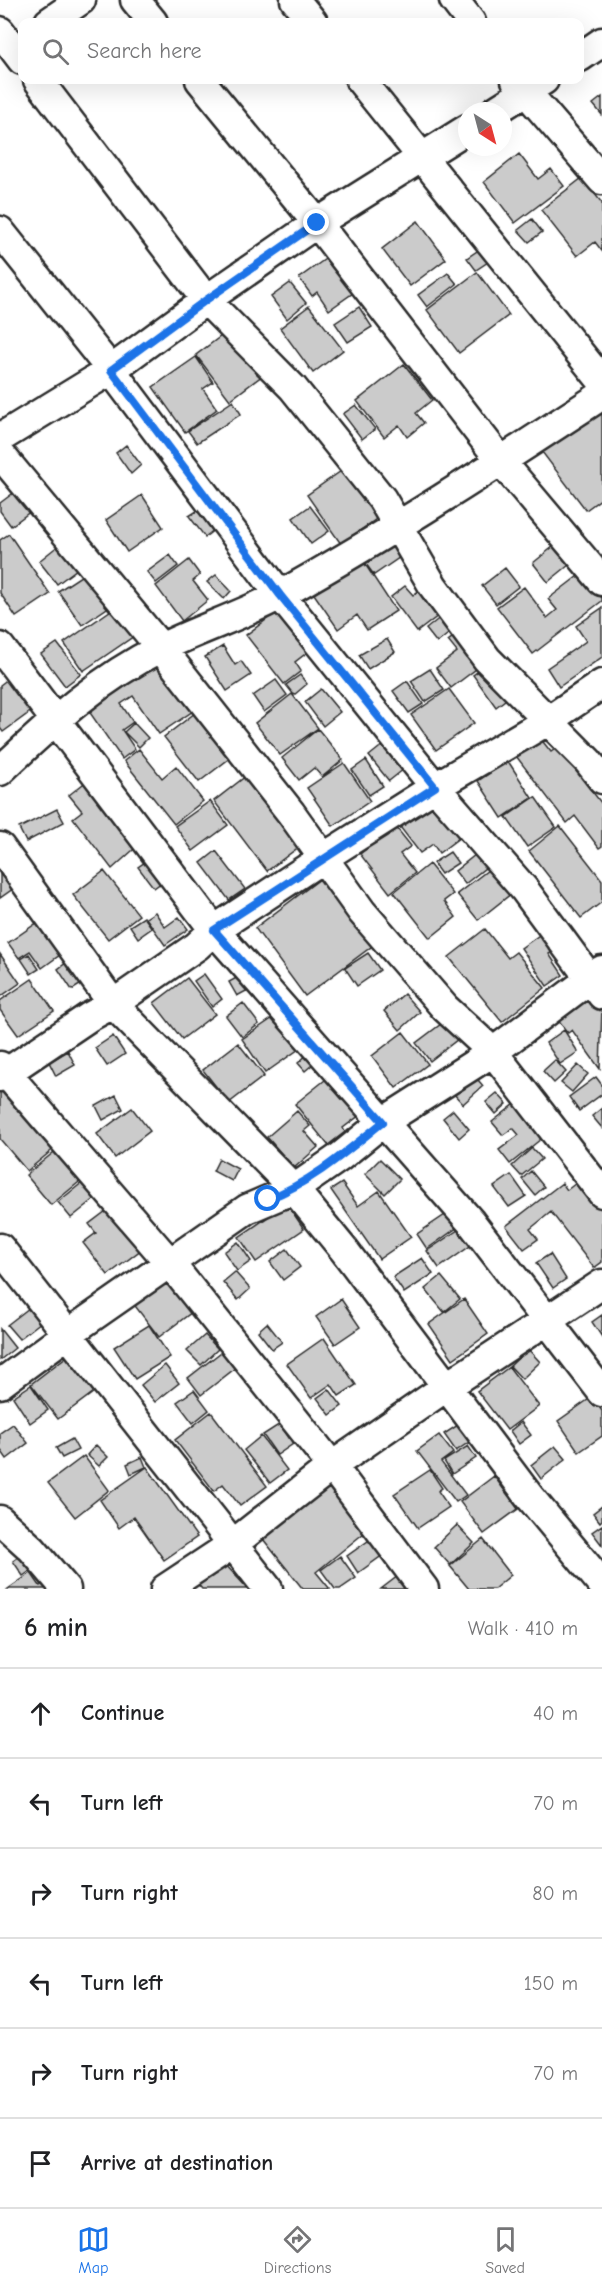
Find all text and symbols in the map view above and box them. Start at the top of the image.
search box [18,18,584,84]
icon: search [39,35,72,68]
text: Search here [87,38,202,64]
north arrow [458,102,512,156]
route end [303,209,329,235]
route start [254,1185,280,1211]
text: 6 min [24,1613,88,1643]
text: Walk · 410 m [468,1617,578,1640]
icon: ahead [24,1697,57,1730]
text: Continue [81,1700,164,1726]
text: 40 m [533,1702,578,1725]
icon: left [24,1787,57,1820]
text: Turn left [81,1790,163,1816]
text: 70 m [533,1792,578,1815]
icon: right [24,1877,57,1910]
text: Turn right [81,1880,178,1906]
text: 80 m [532,1882,578,1905]
icon: left [24,1967,57,2000]
text: Turn left [81,1970,163,1996]
text: 150 m [524,1972,578,1995]
icon: right [24,2057,57,2090]
text: Turn right [81,2060,178,2086]
text: 70 m [533,2062,578,2085]
icon: arrive [24,2147,57,2180]
text: Arrive at destination [81,2150,273,2176]
tab: Map [77,2223,110,2277]
tab: Directions [264,2223,331,2277]
tab: Saved [485,2223,525,2277]

